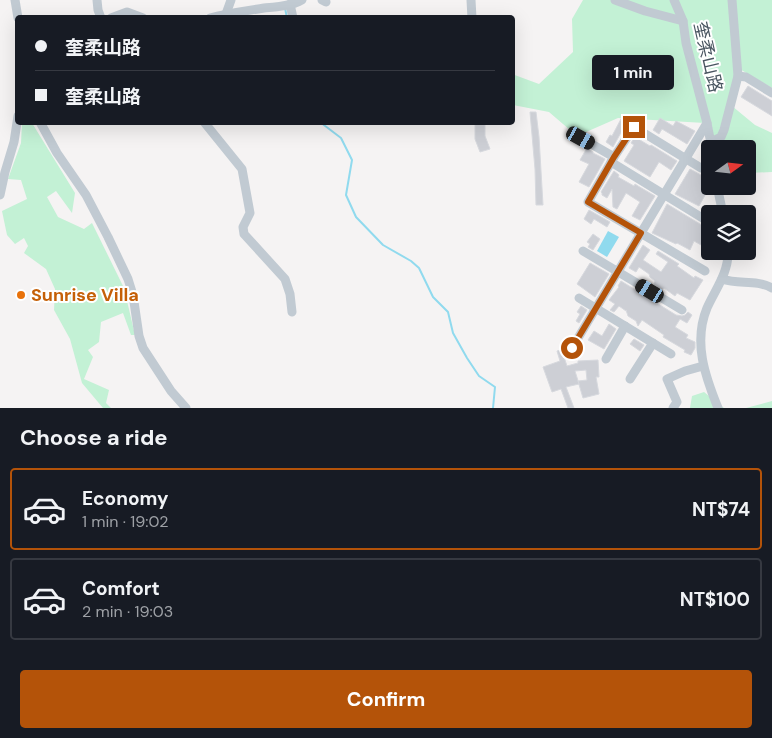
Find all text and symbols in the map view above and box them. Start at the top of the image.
street label: 奎柔山路 [688,19,728,95]
text: 奎柔山路 [65,35,141,60]
callout: 1 min [593,54,675,90]
text: 1 min [614,62,652,83]
text: 奎柔山路 [65,84,141,109]
route end [623,116,645,138]
car [564,124,597,152]
north arrow [701,140,756,195]
map controls [701,140,756,260]
button: layers [701,205,756,260]
car [633,277,666,305]
place label: Sunrise Villa [31,283,139,307]
marker: Sunrise Villa [15,289,27,301]
route start [561,337,583,359]
text: Choose a ride [20,423,168,452]
text: Economy [82,486,169,511]
icon: car [22,487,67,532]
text: NT$74 [692,497,750,522]
text: 1 min · 19:02 [82,511,168,532]
text: Comfort [82,576,160,601]
icon: car [22,577,67,622]
text: NT$100 [680,587,750,612]
text: 2 min · 19:03 [82,601,173,622]
button: Confirm [20,670,752,728]

